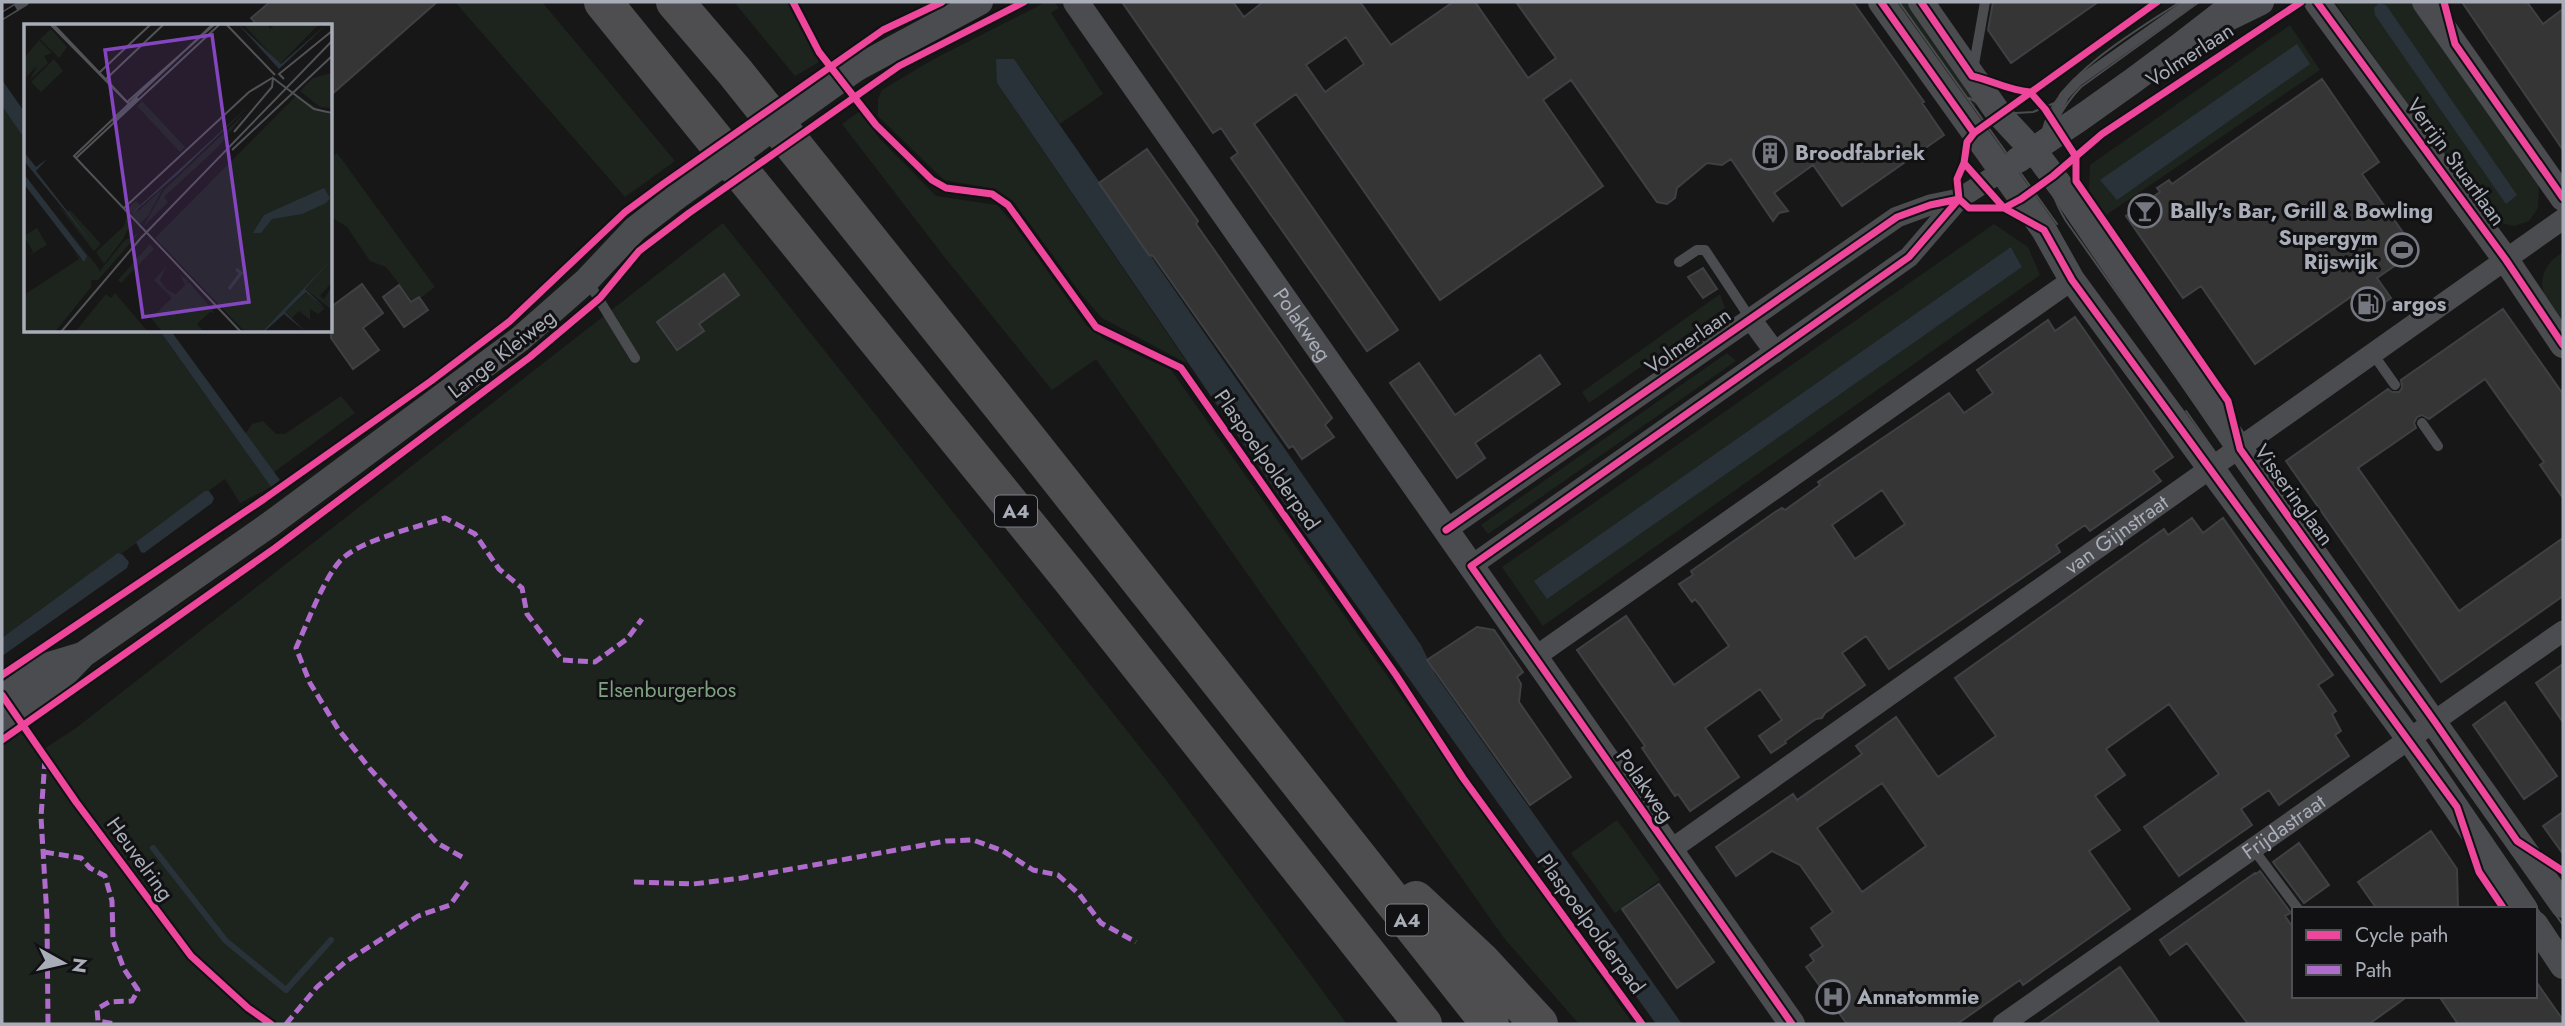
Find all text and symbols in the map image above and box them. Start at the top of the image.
street label: Volmerlaan [2140,15,2240,95]
inset map [24,24,332,332]
street label: Verrijn Stuartlaan [2399,92,2513,232]
building icon: Broodfabriek [1751,134,1789,172]
place label: Broodfabriek [1795,138,1925,168]
bar icon: Bally's Bar, Grill & Bowling [2126,192,2164,230]
place label: Bally's Bar, Grill & Bowling [2170,196,2433,226]
place label: Supergym Rijswijk [2279,223,2378,277]
sports icon: Supergym Rijswijk [2383,231,2421,269]
street label: Polakweg [1266,282,1338,368]
fuel station icon: argos [2349,285,2387,323]
place label: argos [2392,289,2447,319]
street label: Volmerlaan [1639,300,1737,382]
street label: Lange Kleiweg [442,302,562,406]
street label: Plaspoelpolderpad [1207,383,1327,537]
street label: Visseringlaan [2247,438,2341,552]
street label: van Gijnstraat [2059,488,2174,582]
road number: A4 [995,496,1037,526]
park label: Elsenburgerbos [598,675,736,705]
street label: Polakweg [1609,743,1681,829]
street label: Frijdastraat [2236,787,2332,867]
street label: Heuvelring [99,811,181,907]
street label: Plaspoelpolderpad [1530,848,1652,1000]
road number: A4 [1386,904,1428,936]
legend [2292,907,2537,998]
text: Cycle path [2355,920,2448,950]
north arrow [28,928,98,998]
text: Path [2355,955,2392,985]
text: N [65,956,94,975]
hospital icon: Annatommie [1814,978,1852,1016]
place label: Annatommie [1856,982,1979,1012]

